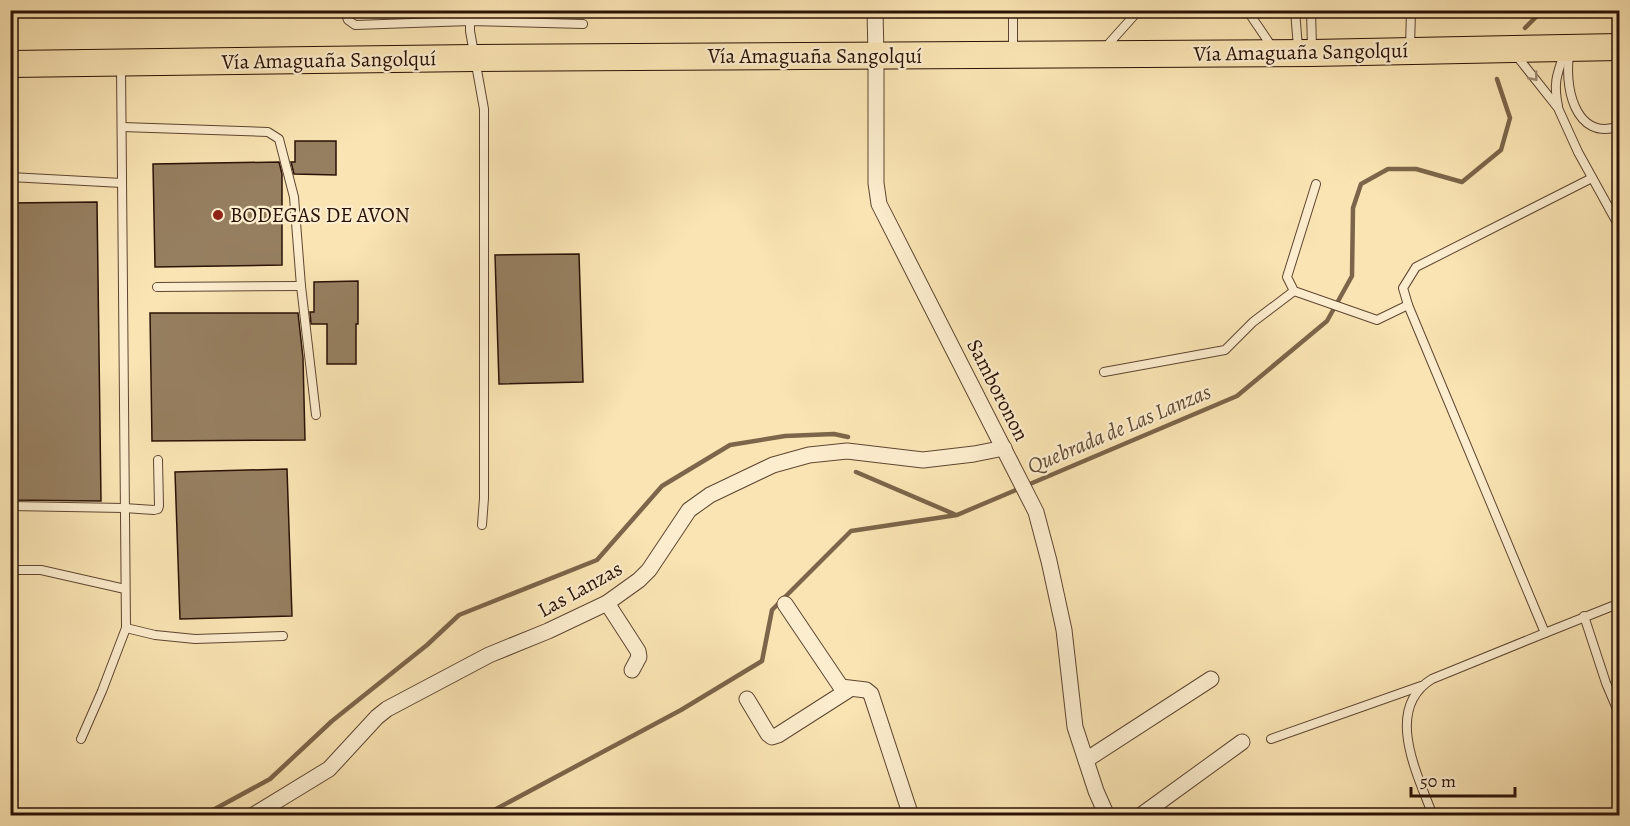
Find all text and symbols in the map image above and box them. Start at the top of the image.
street label: Vía Amaguaña Sangolquí [1192,36,1409,68]
street label: Vía Amaguaña Sangolquí [707,42,922,70]
street label: Vía Amaguaña Sangolquí [220,44,437,76]
one-way arrow [1527,70,1538,81]
place label: BODEGAS DE AVON [230,201,410,229]
marker: BODEGAS DE AVON [211,208,225,222]
street label: Samboronon [960,334,1036,446]
water label: Quebrada de Las Lanzas [1023,377,1216,481]
street label: Las Lanzas [533,554,627,624]
scale bar [1411,760,1514,798]
text: 50 m [1420,769,1456,793]

